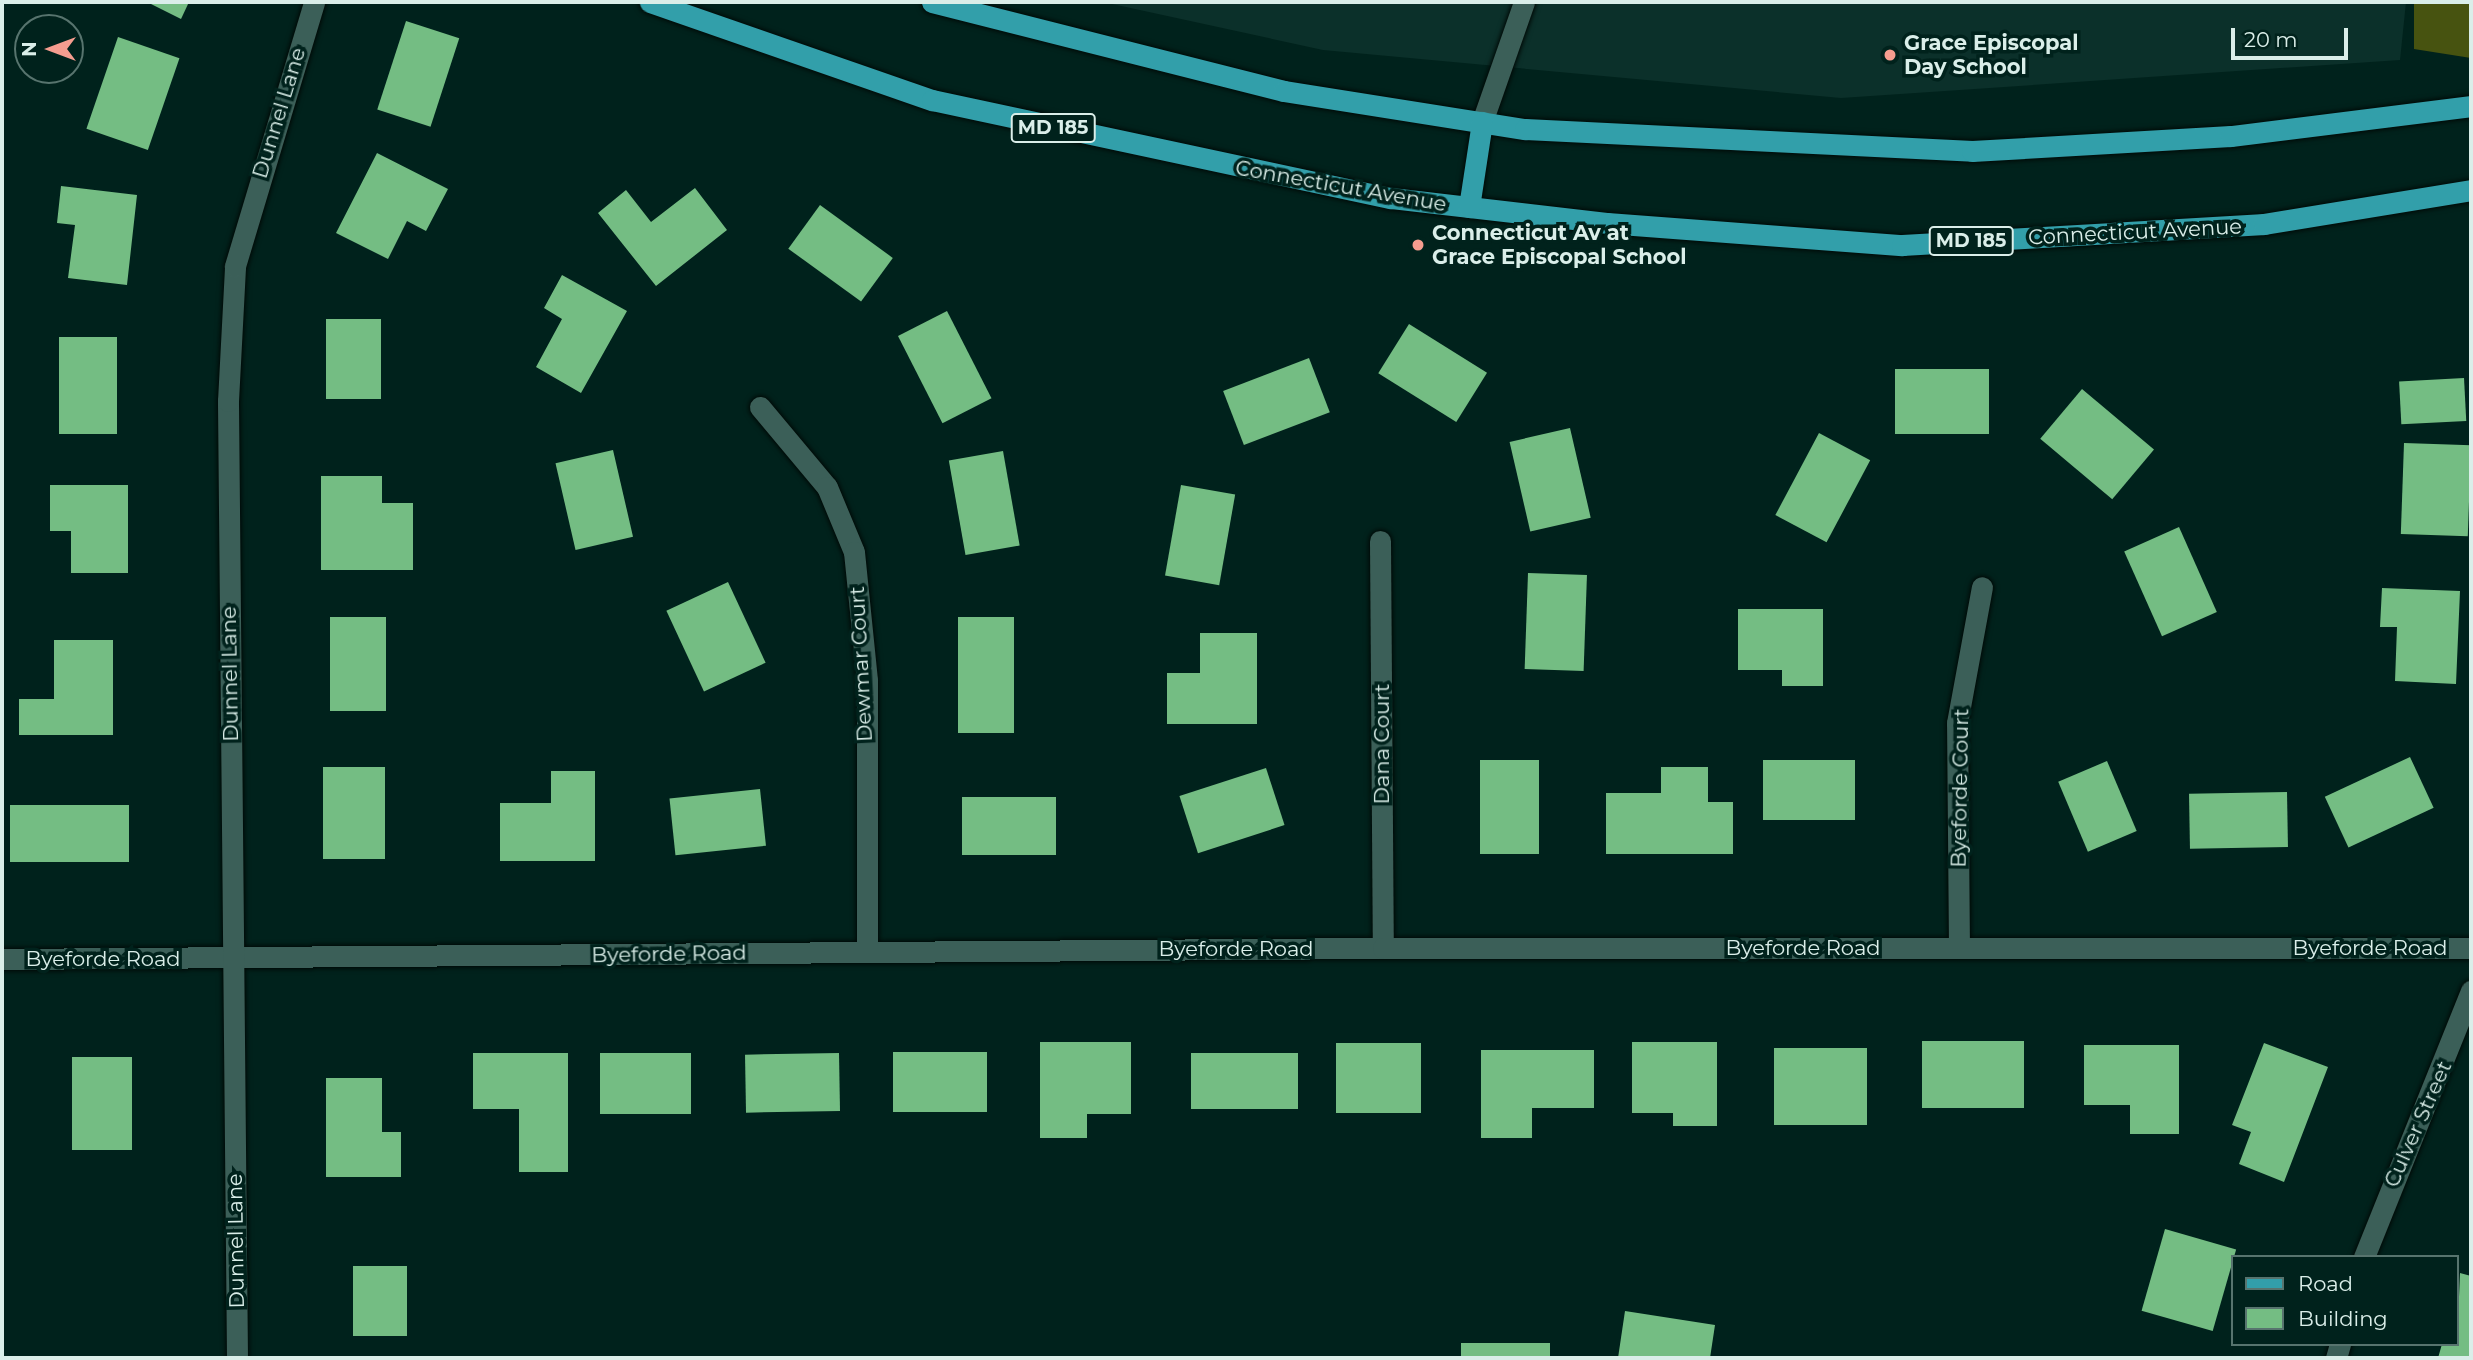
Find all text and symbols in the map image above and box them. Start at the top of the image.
north arrow [14,14,84,84]
scale bar [2235,14,2352,58]
text: 20 m [2244,27,2298,52]
place label: Grace Episcopal Day School [1904,30,2079,80]
text: N [18,41,41,57]
street label: Dunnel Lane [247,45,311,181]
marker: Grace Episcopal Day School [1882,47,1898,63]
road number: MD 185 [1009,112,1097,144]
street label: Connecticut Avenue [1233,155,1449,217]
street label: Connecticut Avenue [2027,214,2243,250]
place label: Connecticut Av at Grace Episcopal School [1432,220,1687,270]
road number: MD 185 [1927,226,2015,256]
marker: Connecticut Av at Grace Episcopal School [1410,237,1426,253]
street label: Dewmar Court [844,586,878,742]
street label: Dunnel Lane [216,606,244,742]
street label: Dana Court [1369,684,1395,804]
street label: Byeforde Court [1946,708,1974,868]
street label: Byeforde Road [1725,935,1881,961]
street label: Byeforde Road [2292,935,2448,961]
street label: Byeforde Road [1158,936,1314,962]
street label: Byeforde Road [591,940,747,968]
street label: Byeforde Road [25,946,181,972]
street label: Culver Street [2379,1057,2457,1191]
street label: Dunnel Lane [222,1173,250,1309]
legend [2232,1255,2459,1346]
text: Road [2298,1271,2353,1296]
text: Building [2298,1306,2388,1331]

